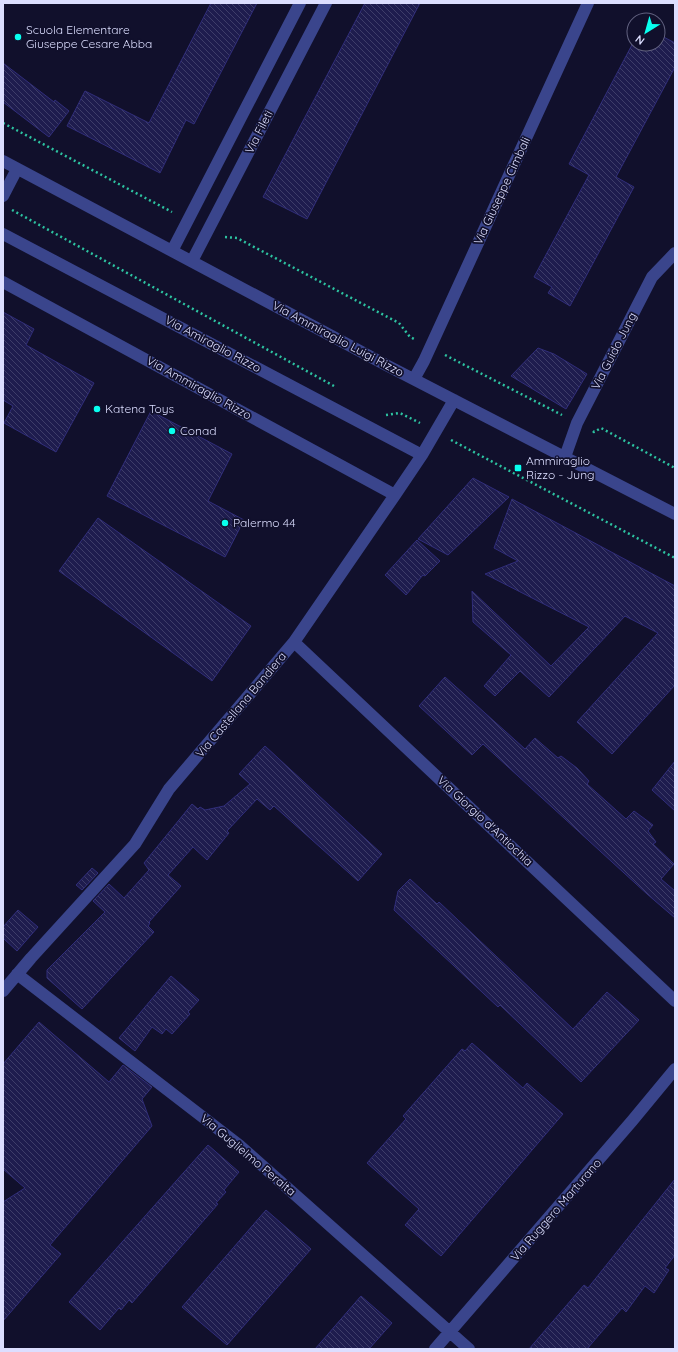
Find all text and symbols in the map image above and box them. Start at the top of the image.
north arrow [626,12,666,52]
place label: Scuola Elementare Giuseppe Cesare Abba [26,22,152,51]
marker: Scuola Elementare Giuseppe Cesare Abba [13,32,23,42]
text: N [633,32,647,48]
street label: Via Fileti [241,108,276,156]
street label: Via Giuseppe Cimbali [470,135,533,247]
street label: Via Ammiraglio Luigi Rizzo [270,297,407,380]
street label: Via Guido Jung [588,310,639,392]
street label: Via Amiraglio Rizzo [163,312,264,375]
street label: Via Ammiraglio Rizzo [144,352,254,423]
place label: Katena Toys [105,401,174,416]
marker: Katena Toys [92,404,102,414]
place label: Conad [180,423,217,438]
marker: Conad [167,426,177,436]
place label: Ammiraglio Rizzo - Jung [526,453,595,482]
marker: Ammiraglio Rizzo - Jung [513,463,523,473]
place label: Palermo 44 [233,515,296,530]
marker: Palermo 44 [220,518,230,528]
street label: Via Castellana Bandiera [192,649,289,761]
street label: Via Giorgio d'Antiochia [434,772,536,869]
street label: Via Guglielmo Peralta [198,1110,299,1199]
street label: Via Ruggero Marturano [507,1155,604,1264]

